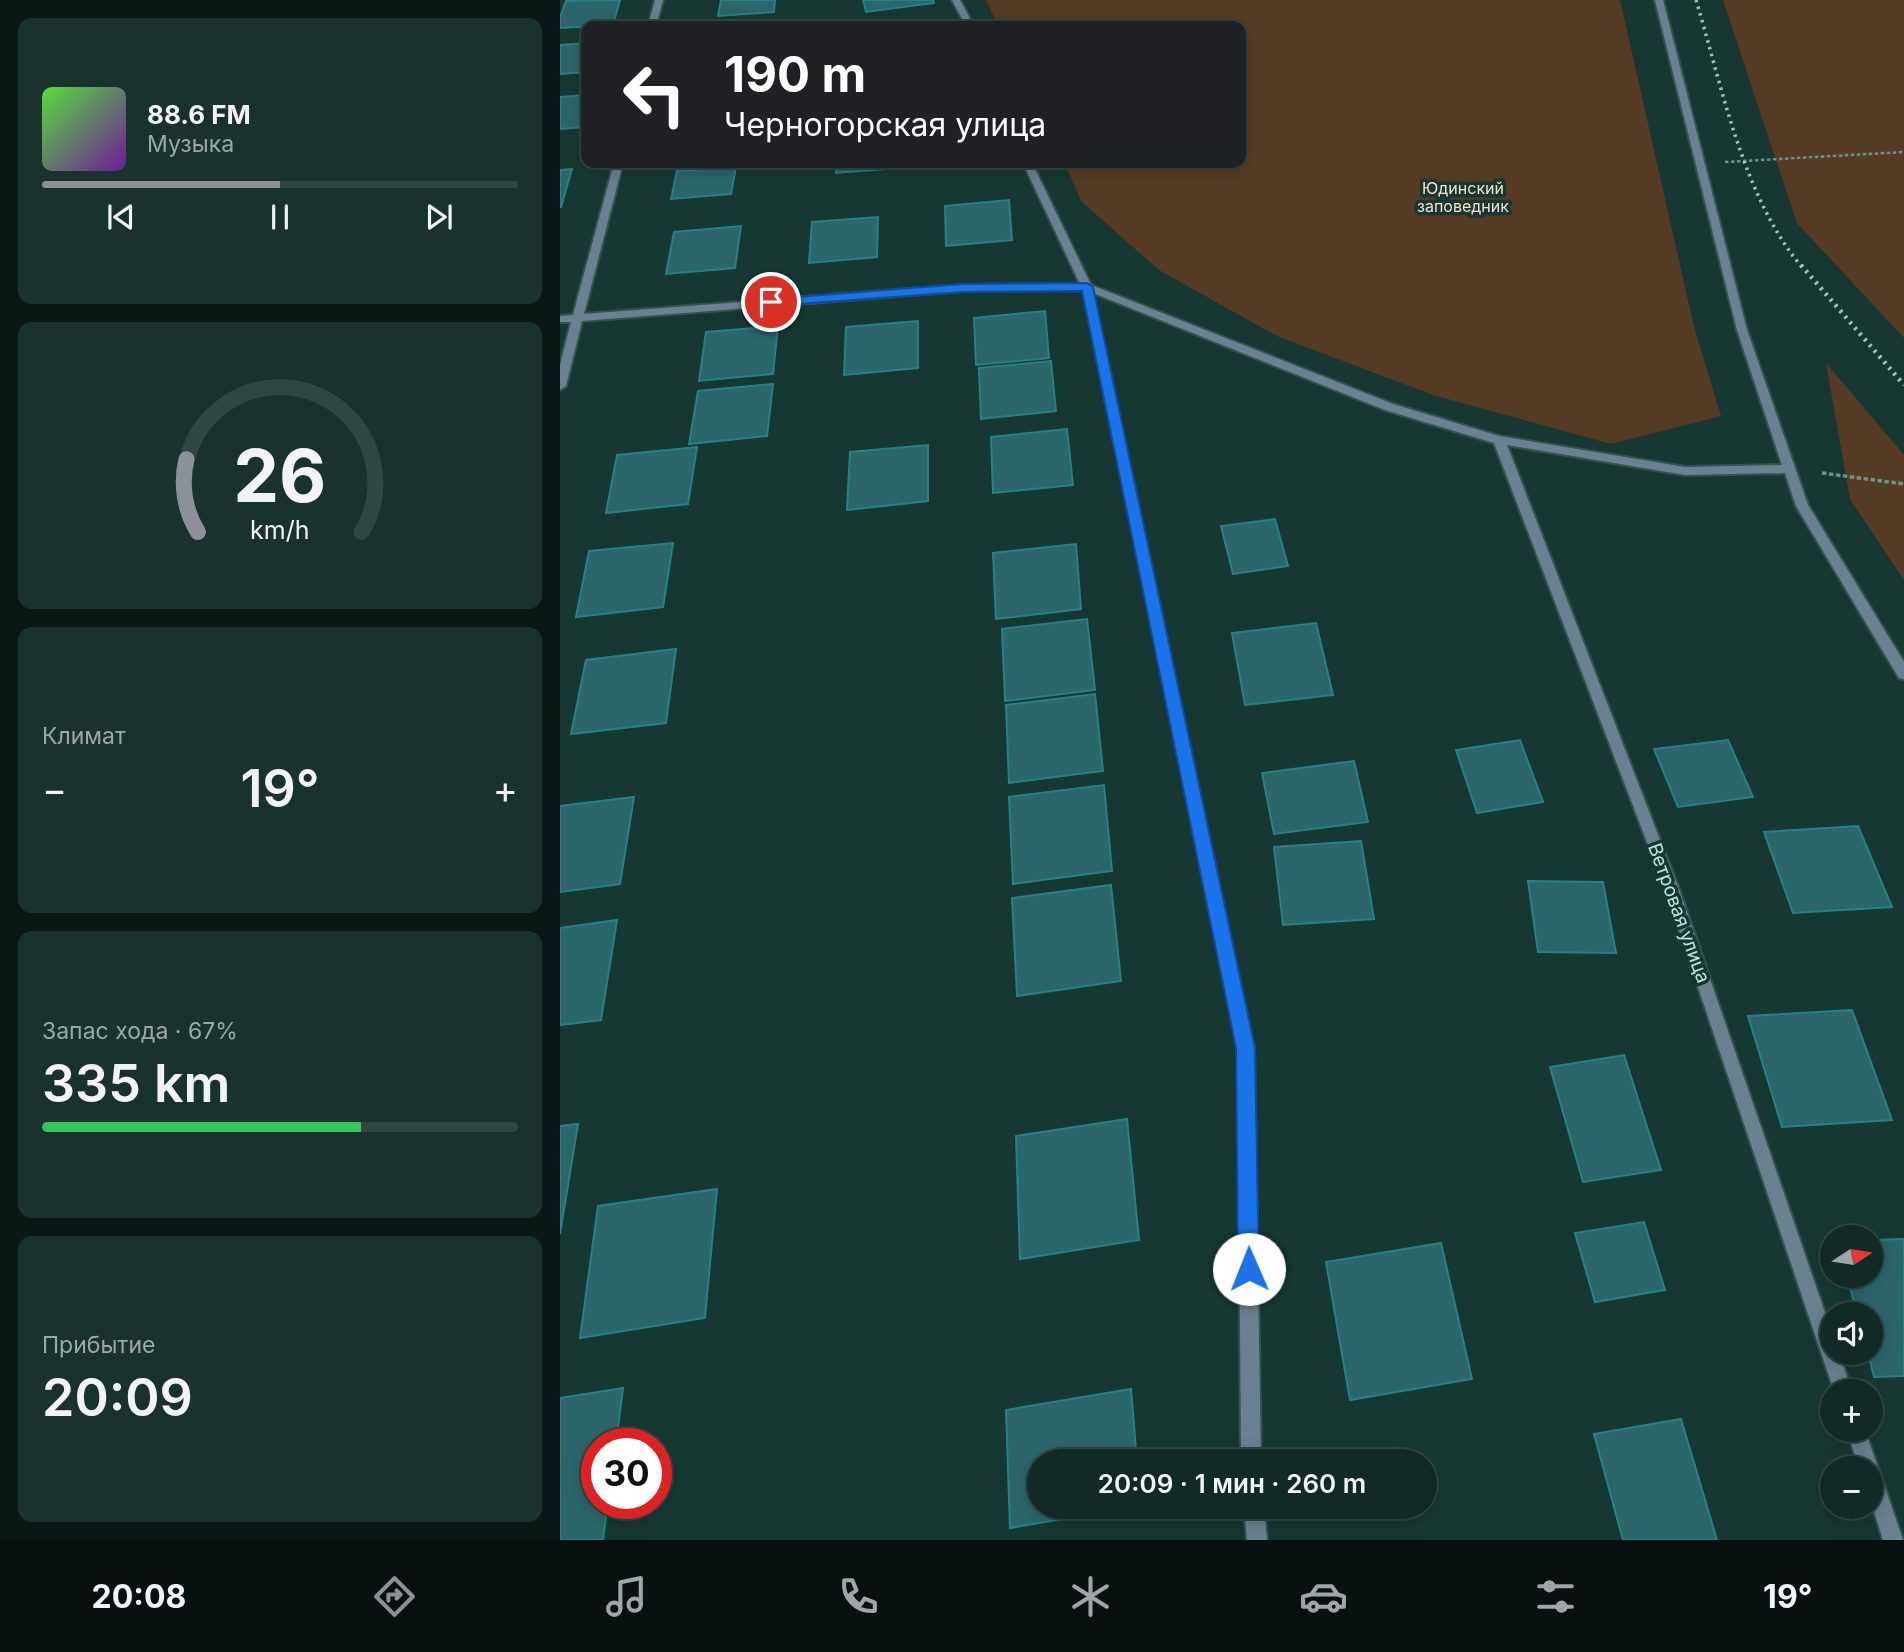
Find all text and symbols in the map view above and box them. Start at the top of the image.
text: 190 m [724,45,866,104]
icon: left [609,49,700,140]
text: 88.6 FM [147,99,251,130]
text: Черногорская улица [724,105,1046,144]
text: Музыка [147,130,234,158]
park label: Юдинский заповедник [1417,178,1509,216]
icon: previous [102,198,140,236]
icon: pause [261,198,299,236]
icon: next [420,198,458,236]
pin [741,272,801,332]
icon: arrive [752,283,790,321]
text: 26 [233,431,327,520]
text: km/h [250,514,310,544]
text: Климат [42,722,126,750]
text: 19° [240,757,320,820]
text: − [42,766,67,812]
text: + [493,766,518,812]
street label: Ветровая улица [1643,840,1715,986]
text: Запас хода · 67% [42,1017,238,1045]
text: 335 km [42,1052,230,1115]
north arrow [1820,1225,1883,1288]
map controls [1820,1225,1883,1519]
position arrow [1212,1232,1286,1306]
button: sound [1820,1302,1883,1365]
text: Прибытие [42,1331,155,1359]
text: 20:09 [42,1366,193,1429]
button: + [1820,1379,1883,1442]
speed limit sign: 30 [581,1428,672,1519]
button: − [1820,1456,1883,1519]
text: 20:09 · 1 мин · 260 m [1098,1468,1366,1499]
icon: directions [370,1572,419,1621]
icon: music [602,1572,651,1621]
icon: phone [834,1572,883,1621]
icon: climate [1066,1572,1115,1621]
icon: car [1299,1572,1348,1621]
icon: filters [1531,1572,1580,1621]
text: 20:08 [92,1577,186,1616]
text: 19° [1763,1577,1812,1616]

